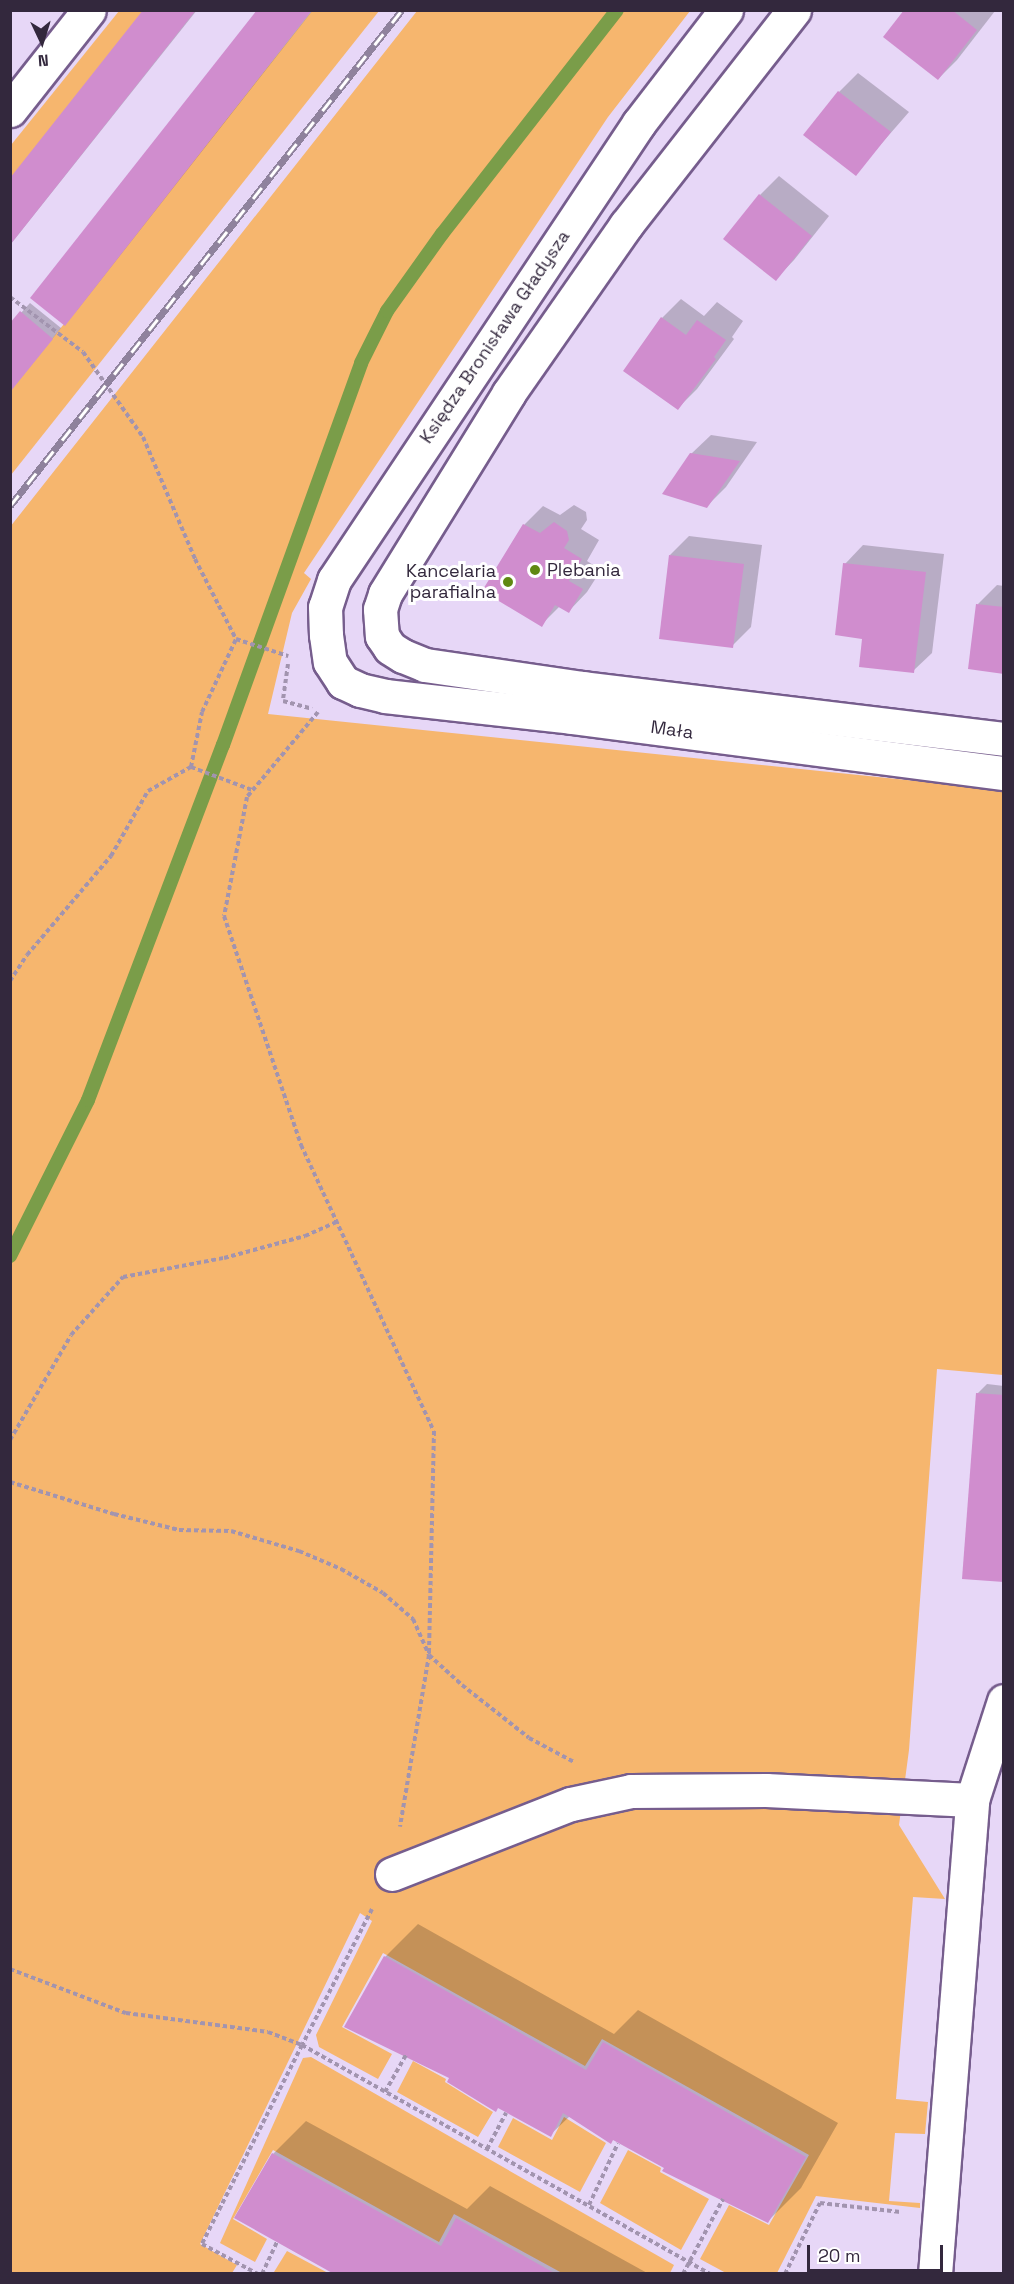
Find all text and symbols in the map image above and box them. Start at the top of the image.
north arrow [12,12,72,72]
text: N [37,50,49,71]
street label: Księdza Bronisława Gładysza [416,226,574,448]
place label: Plebania [547,559,621,581]
place label: Kancelaria parafialna [406,561,496,604]
marker: Plebania [528,563,542,577]
marker: Kancelaria parafialna [501,575,515,589]
street label: Mała [649,716,695,744]
scale bar [810,2233,946,2271]
text: 20 m [818,2244,861,2267]

